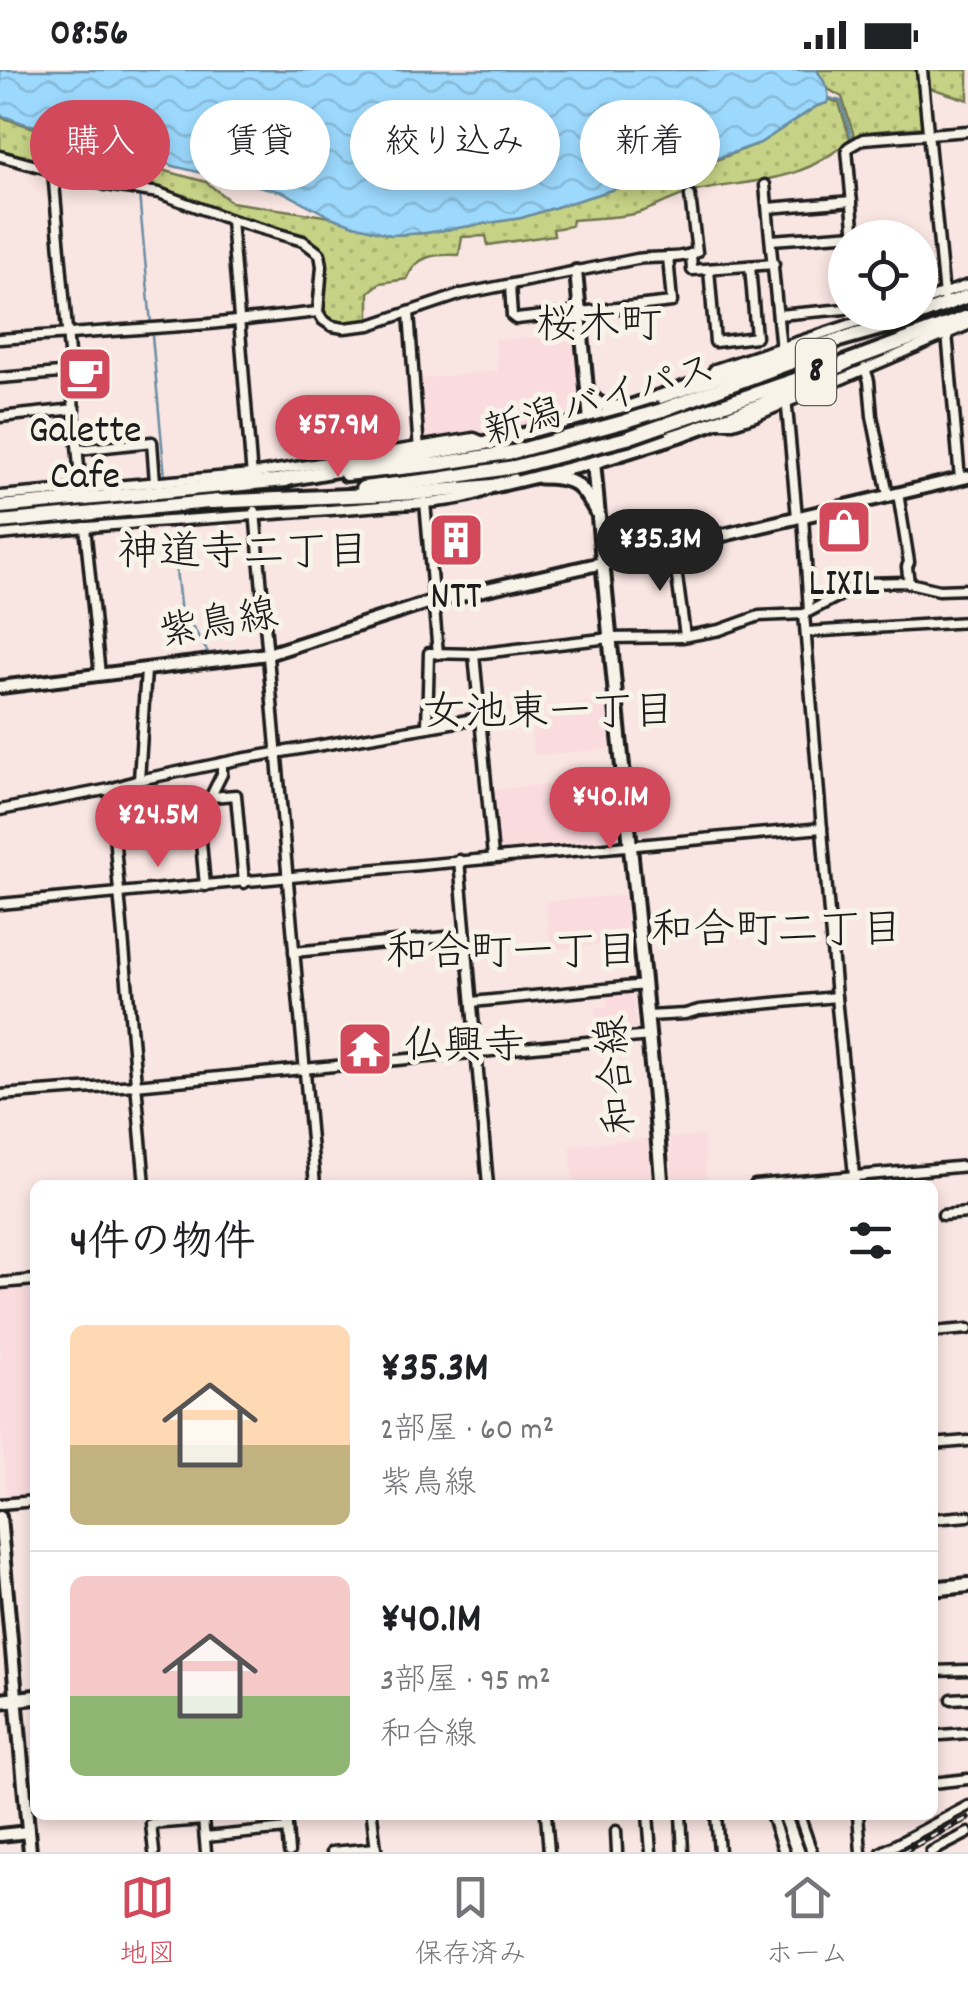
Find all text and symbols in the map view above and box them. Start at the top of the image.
text: 08:56 [50,8,128,63]
chip: 購入 [30,100,170,190]
chip: 賃貸 [190,100,330,190]
chip: 絞り込み [350,100,560,190]
chip: 新着 [580,100,720,190]
map controls [828,220,938,330]
button: locate [828,220,938,330]
district label: 桜木町 [536,299,662,359]
road number: 8 [796,339,836,405]
cafe icon: Galette Cafe [55,344,115,404]
street label: 新潟バイパス [478,344,724,464]
pin: ¥57.9M [257,395,419,480]
text: ¥57.9M [297,404,379,450]
place label: Galette Cafe [28,405,142,508]
shop icon: LIXIL [814,497,874,557]
pin: ¥35.3M [579,509,741,594]
building icon: NTT [426,510,486,570]
text: ¥35.3M [619,518,701,564]
district label: 神道寺二丁目 [117,526,369,586]
place label: LIXIL [808,558,880,615]
place label: NTT [430,571,482,628]
street label: 紫鳥線 [155,589,283,665]
district label: 女池東一丁目 [423,686,675,746]
pin: ¥40.1M [529,767,691,852]
text: ¥40.1M [571,776,649,822]
pin: ¥24.5M [77,785,239,870]
text: ¥24.5M [117,794,199,840]
district label: 和合町二丁目 [651,904,903,964]
district label: 和合町一丁目 [386,926,638,986]
street label: 和合線 [586,1013,654,1137]
temple icon: 仏興寺 [335,1019,395,1079]
place label: 仏興寺 [404,1021,524,1078]
icon: filters [843,1213,898,1268]
text: 4件の物件 [70,1216,255,1276]
text: ¥35.3M [380,1341,489,1401]
icon: home [150,1365,270,1485]
text: 2部屋 · 60 m² [380,1409,554,1455]
text: 紫鳥線 [380,1463,476,1509]
text: ¥40.1M [380,1592,481,1652]
icon: home [150,1616,270,1736]
text: 3部屋 · 95 m² [380,1660,551,1706]
text: 和合線 [380,1714,476,1760]
tab: 地図 [120,1870,176,1977]
tab: 保存済み [415,1870,527,1977]
tab: ホーム [766,1870,848,1977]

